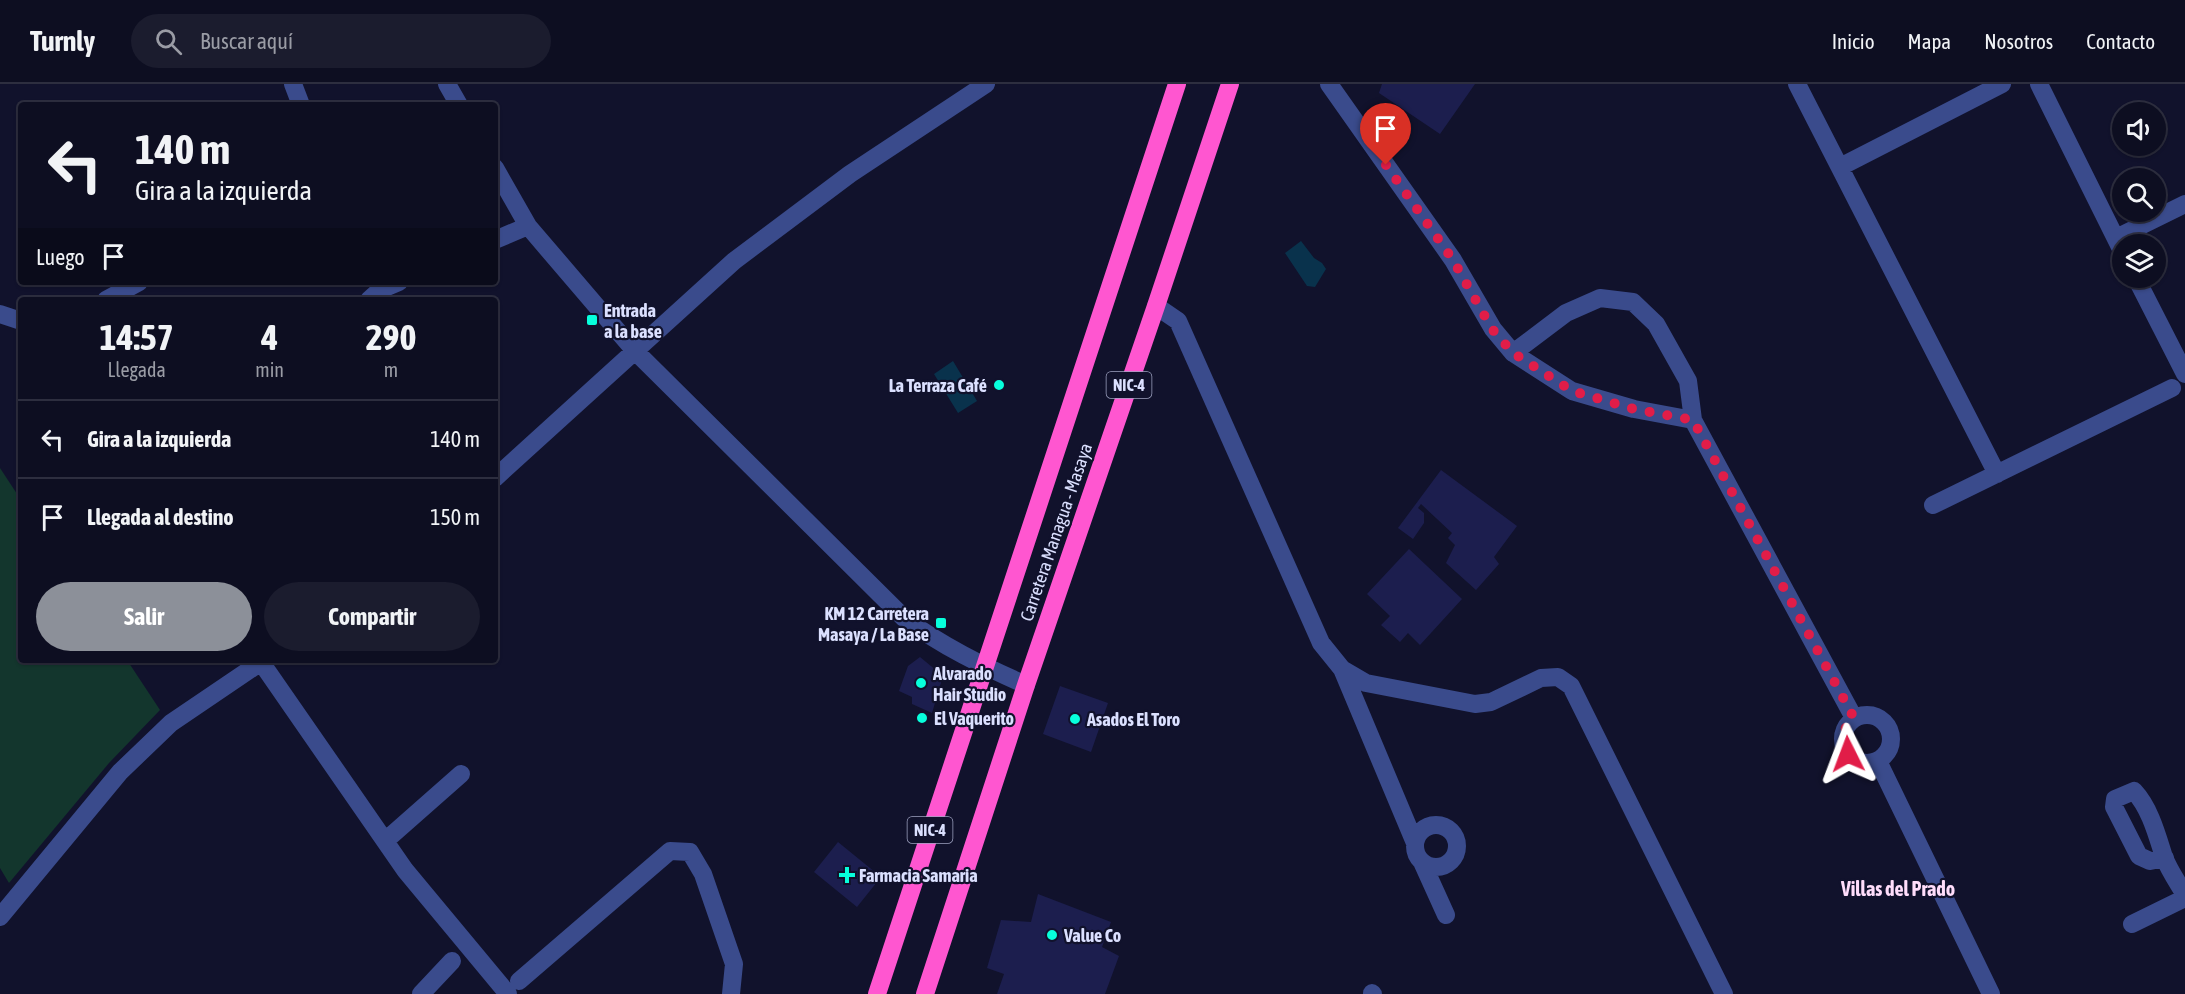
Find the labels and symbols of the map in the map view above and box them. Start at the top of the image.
pin [1360,103,1411,165]
place label: Entrada a la base [604,300,662,342]
marker: Entrada a la base [585,313,599,327]
road number: NIC-4 [1106,372,1152,398]
place label: La Terraza Café [889,375,987,396]
marker: La Terraza Café [992,378,1006,392]
street label: Carretera Managua - Masaya [1016,440,1096,624]
place label: KM 12 Carretera Masaya / La Base [818,603,929,645]
marker: KM 12 Carretera Masaya / La Base [934,616,948,630]
place label: Alvarado Hair Studio [932,663,1006,705]
marker: Alvarado Hair Studio [914,676,928,690]
place label: El Vaquerito [934,708,1014,729]
place label: Asados El Toro [1086,709,1180,730]
marker: El Vaquerito [915,711,929,725]
marker: Asados El Toro [1068,712,1082,726]
position arrow [1816,722,1880,786]
road number: NIC-4 [908,817,952,843]
place label: Farmacia Samaria [859,865,978,886]
marker: Farmacia Samaria [840,868,854,882]
district label: Villas del Prado [1840,877,1955,900]
place label: Value Co [1063,925,1121,946]
marker: Value Co [1045,928,1059,942]

